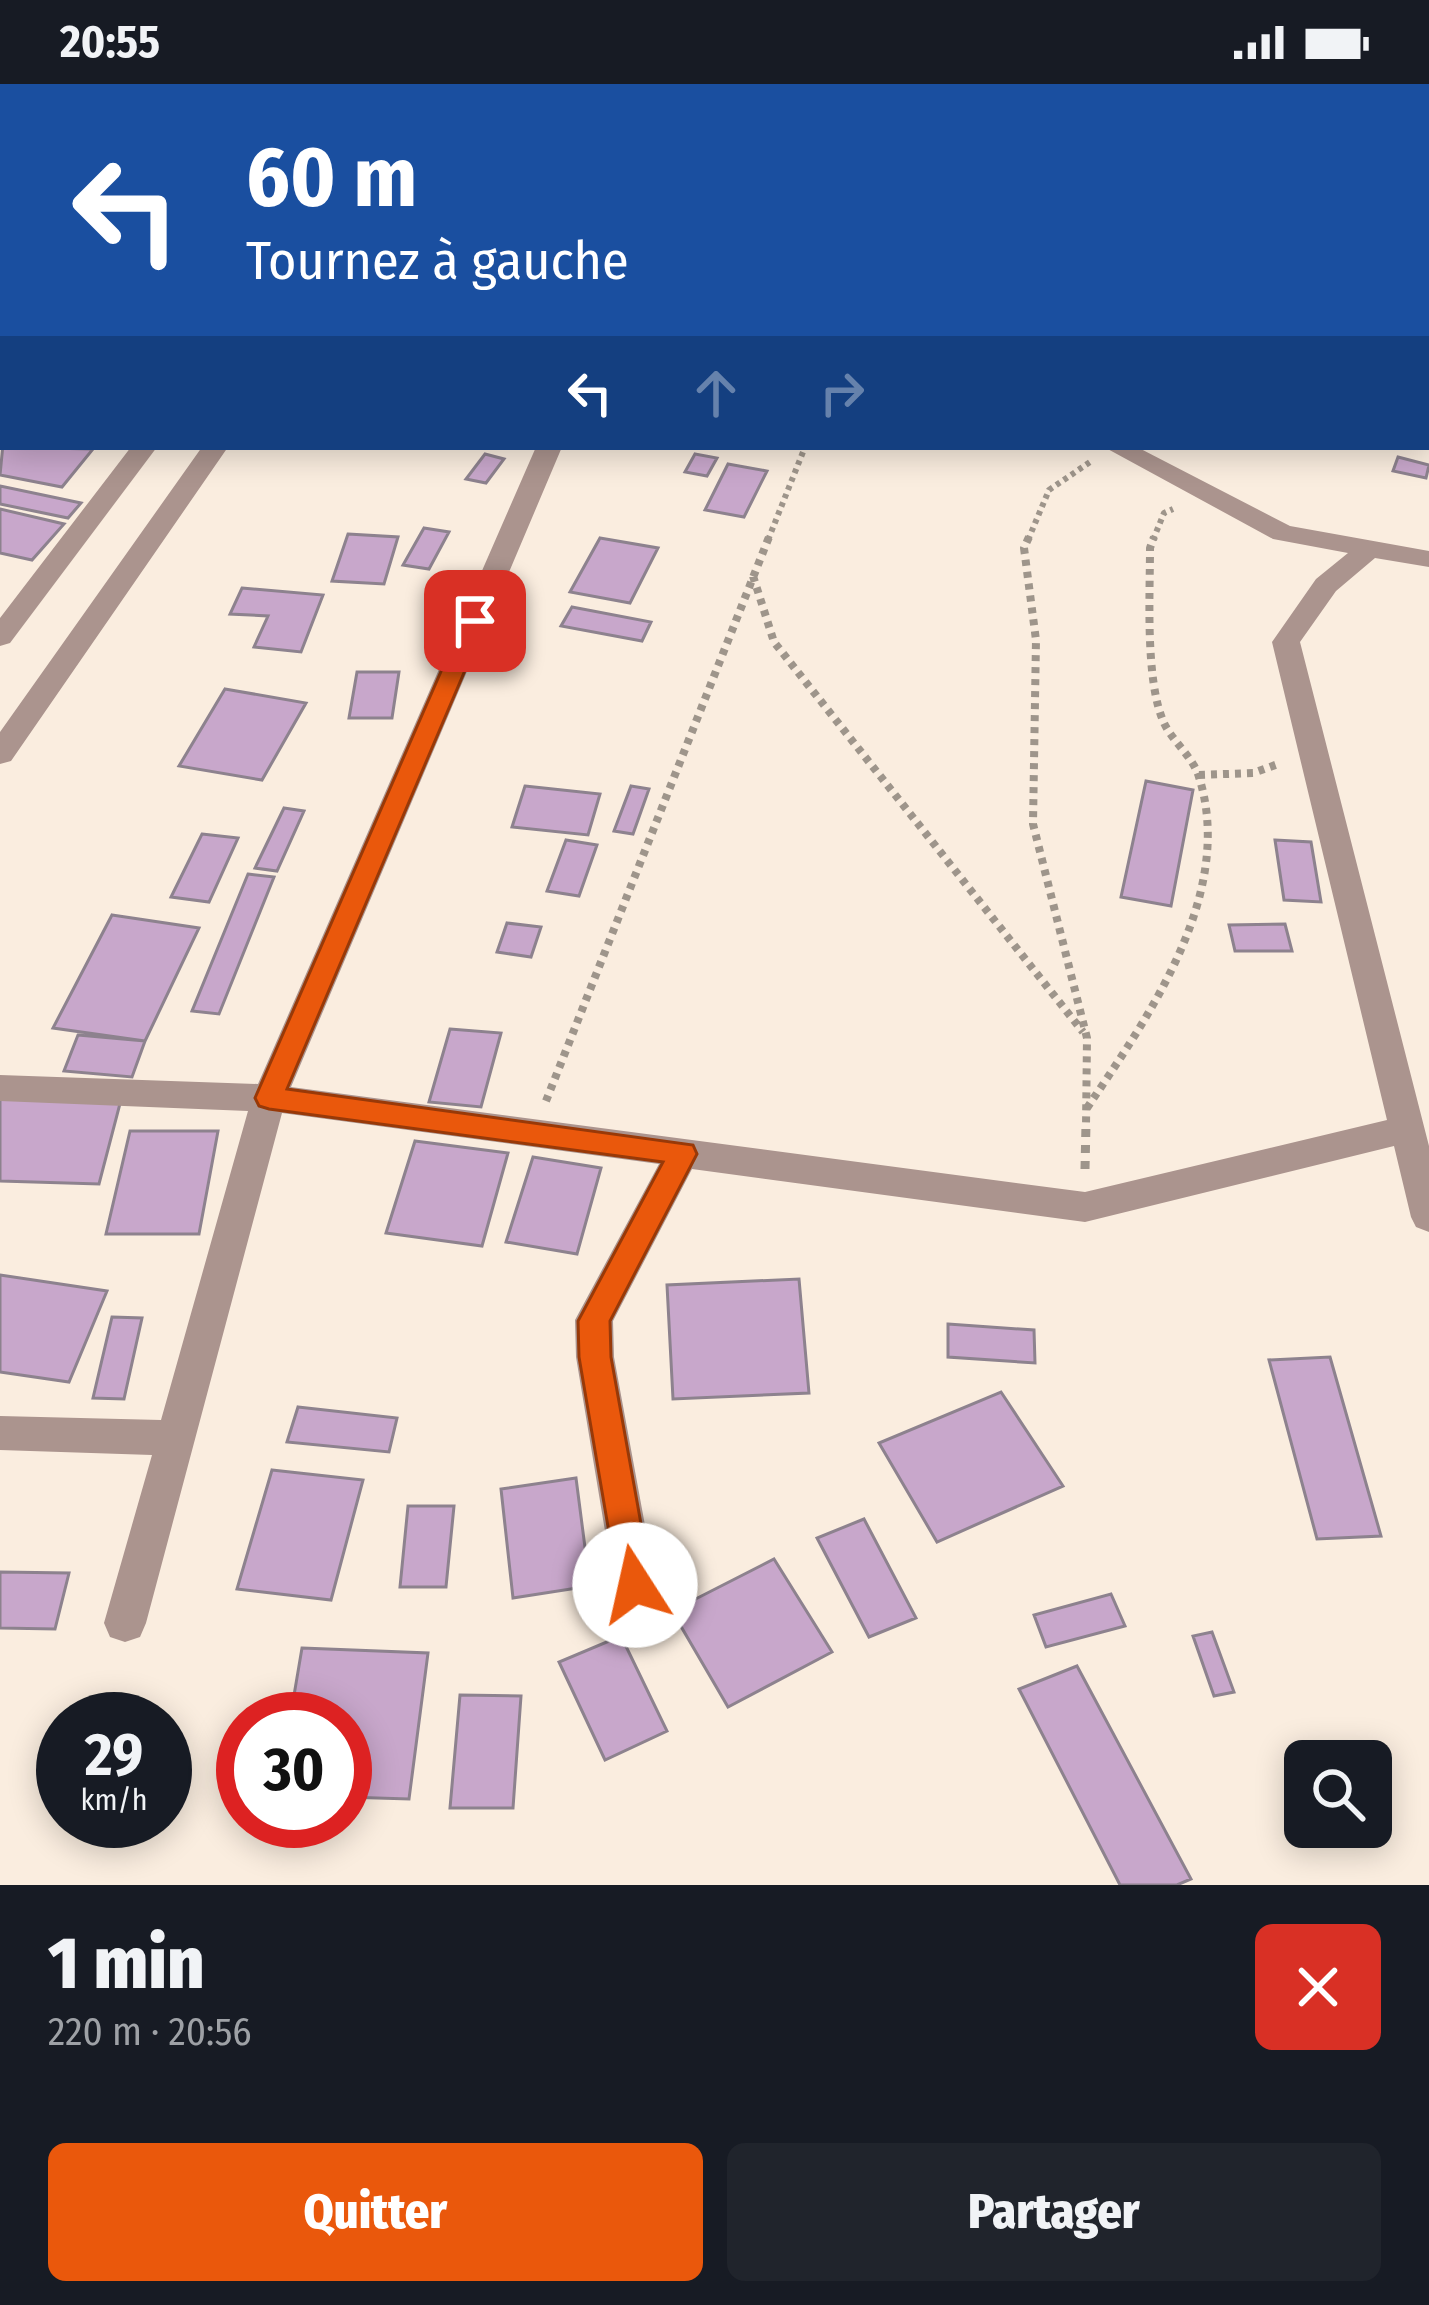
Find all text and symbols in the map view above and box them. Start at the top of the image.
text: 20:55 [60,15,160,69]
text: 60 m [246,127,417,228]
icon: left [48,132,204,288]
text: Tournez à gauche [246,229,629,293]
icon: left [557,360,623,426]
icon: ahead [683,360,749,426]
icon: right [809,360,875,426]
pin [424,570,526,672]
icon: arrive [442,588,508,654]
position arrow [572,1522,698,1648]
speed limit sign: 30 [216,1692,372,1848]
text: 29 [85,1719,143,1791]
map controls [1284,1740,1392,1848]
button: search [1284,1740,1392,1848]
text: km/h [81,1782,147,1818]
text: 1 min [48,1921,205,2007]
button: close [1255,1924,1381,2050]
text: 220 m · 20:56 [48,2009,252,2055]
button: Quitter [48,2143,703,2281]
button: Partager [727,2143,1381,2281]

